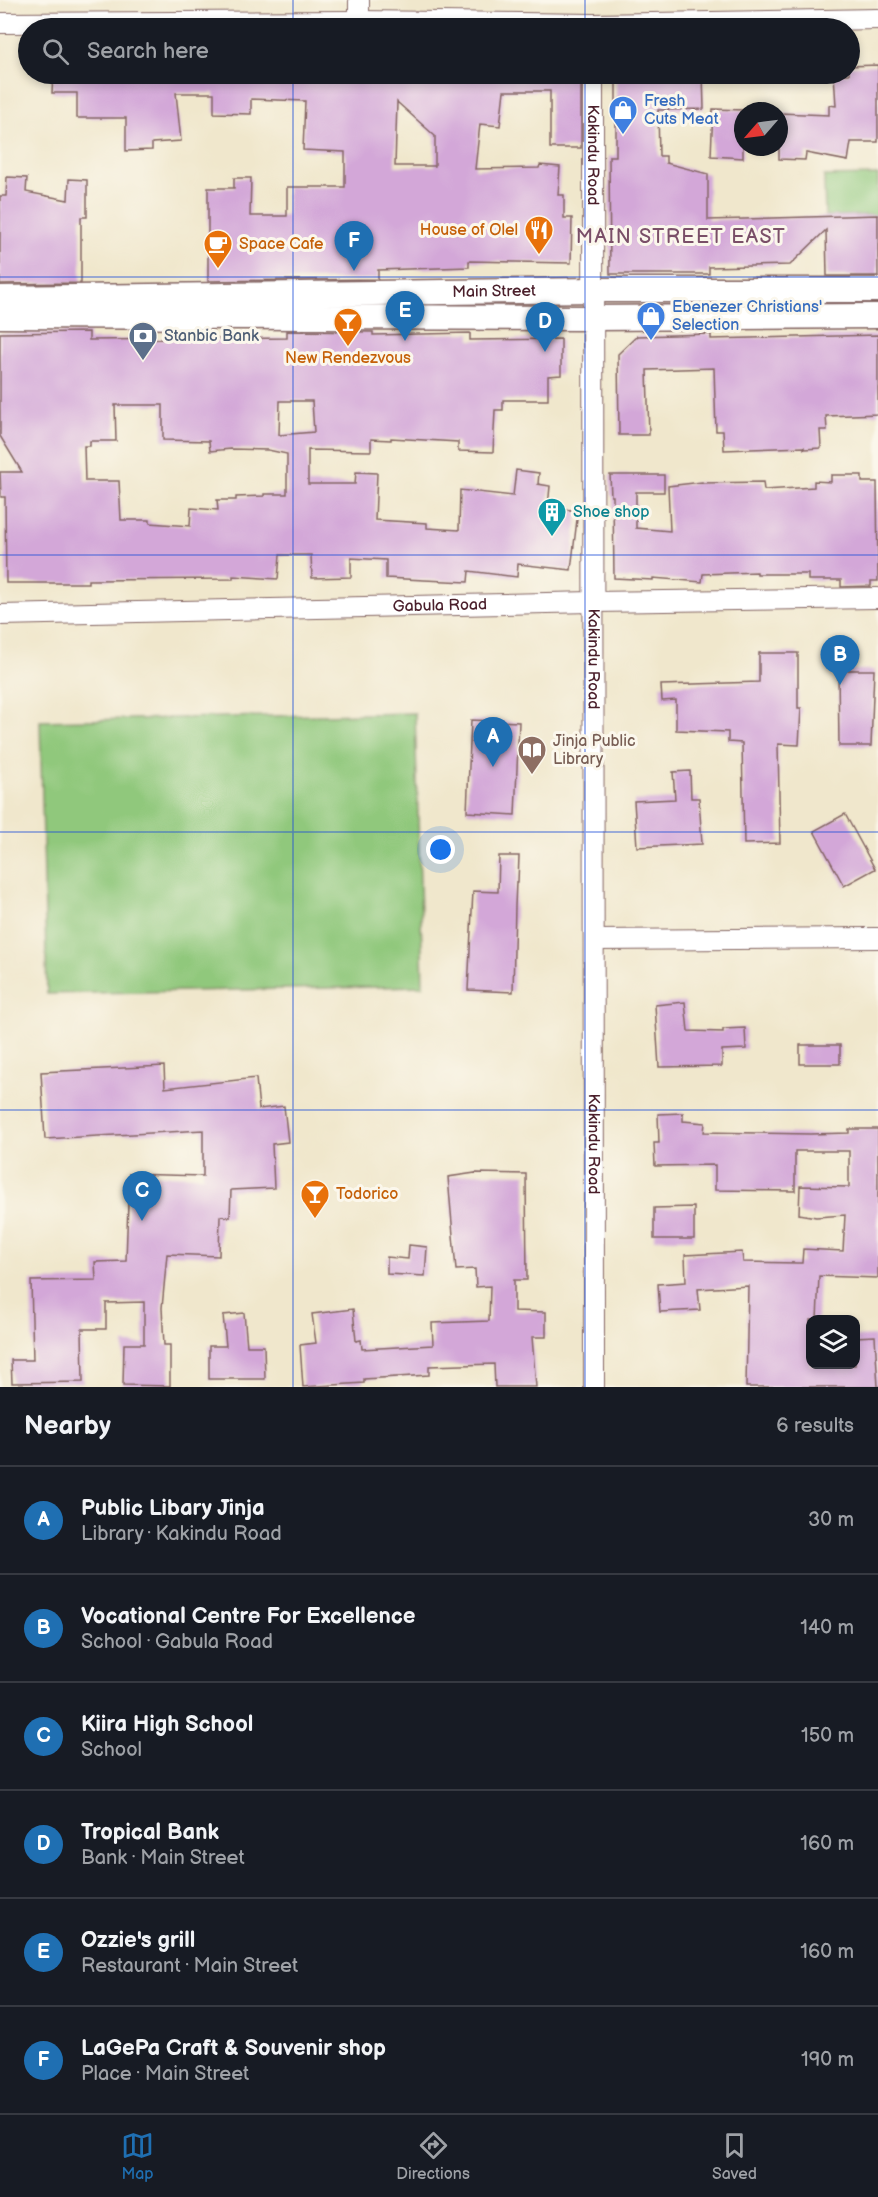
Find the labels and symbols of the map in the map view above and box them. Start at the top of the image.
place label: Fresh Cuts Meat [644,92,719,129]
shop icon: Fresh Cuts Meat [607,94,639,136]
north arrow [734,102,788,156]
street label: Kakindu Road [584,105,603,205]
restaurant icon: House of Olel [523,214,555,256]
place label: House of Olel [420,221,518,240]
pin: F [334,222,374,271]
district label: MAIN STREET EAST [576,225,786,249]
cafe icon: Space Cafe [202,228,234,270]
place label: Space Cafe [239,235,324,254]
street label: Main Street [452,281,536,301]
pin: E [386,292,424,341]
place label: Ebenezer Christians' Selection [672,298,822,335]
shop icon: Ebenezer Christians' Selection [635,300,667,342]
pin: D [526,302,564,352]
bar icon: New Rendezvous [332,306,364,348]
bank icon: Stanbic Bank [127,320,159,362]
place label: Stanbic Bank [164,327,259,346]
place label: New Rendezvous [285,349,411,368]
building icon: Shoe shop [536,496,568,538]
place label: Shoe shop [573,503,650,522]
street label: Gabula Road [392,595,487,616]
street label: Kakindu Road [584,609,603,709]
pin: B [820,636,860,685]
pin: A [474,718,512,767]
place label: Jinja Public Library [553,732,635,769]
library icon: Jinja Public Library [516,734,548,776]
your location [426,835,455,864]
street label: Kakindu Road [584,1094,603,1194]
pin: C [122,1172,162,1221]
bar icon: Todorico [299,1178,331,1220]
place label: Todorico [336,1185,398,1204]

